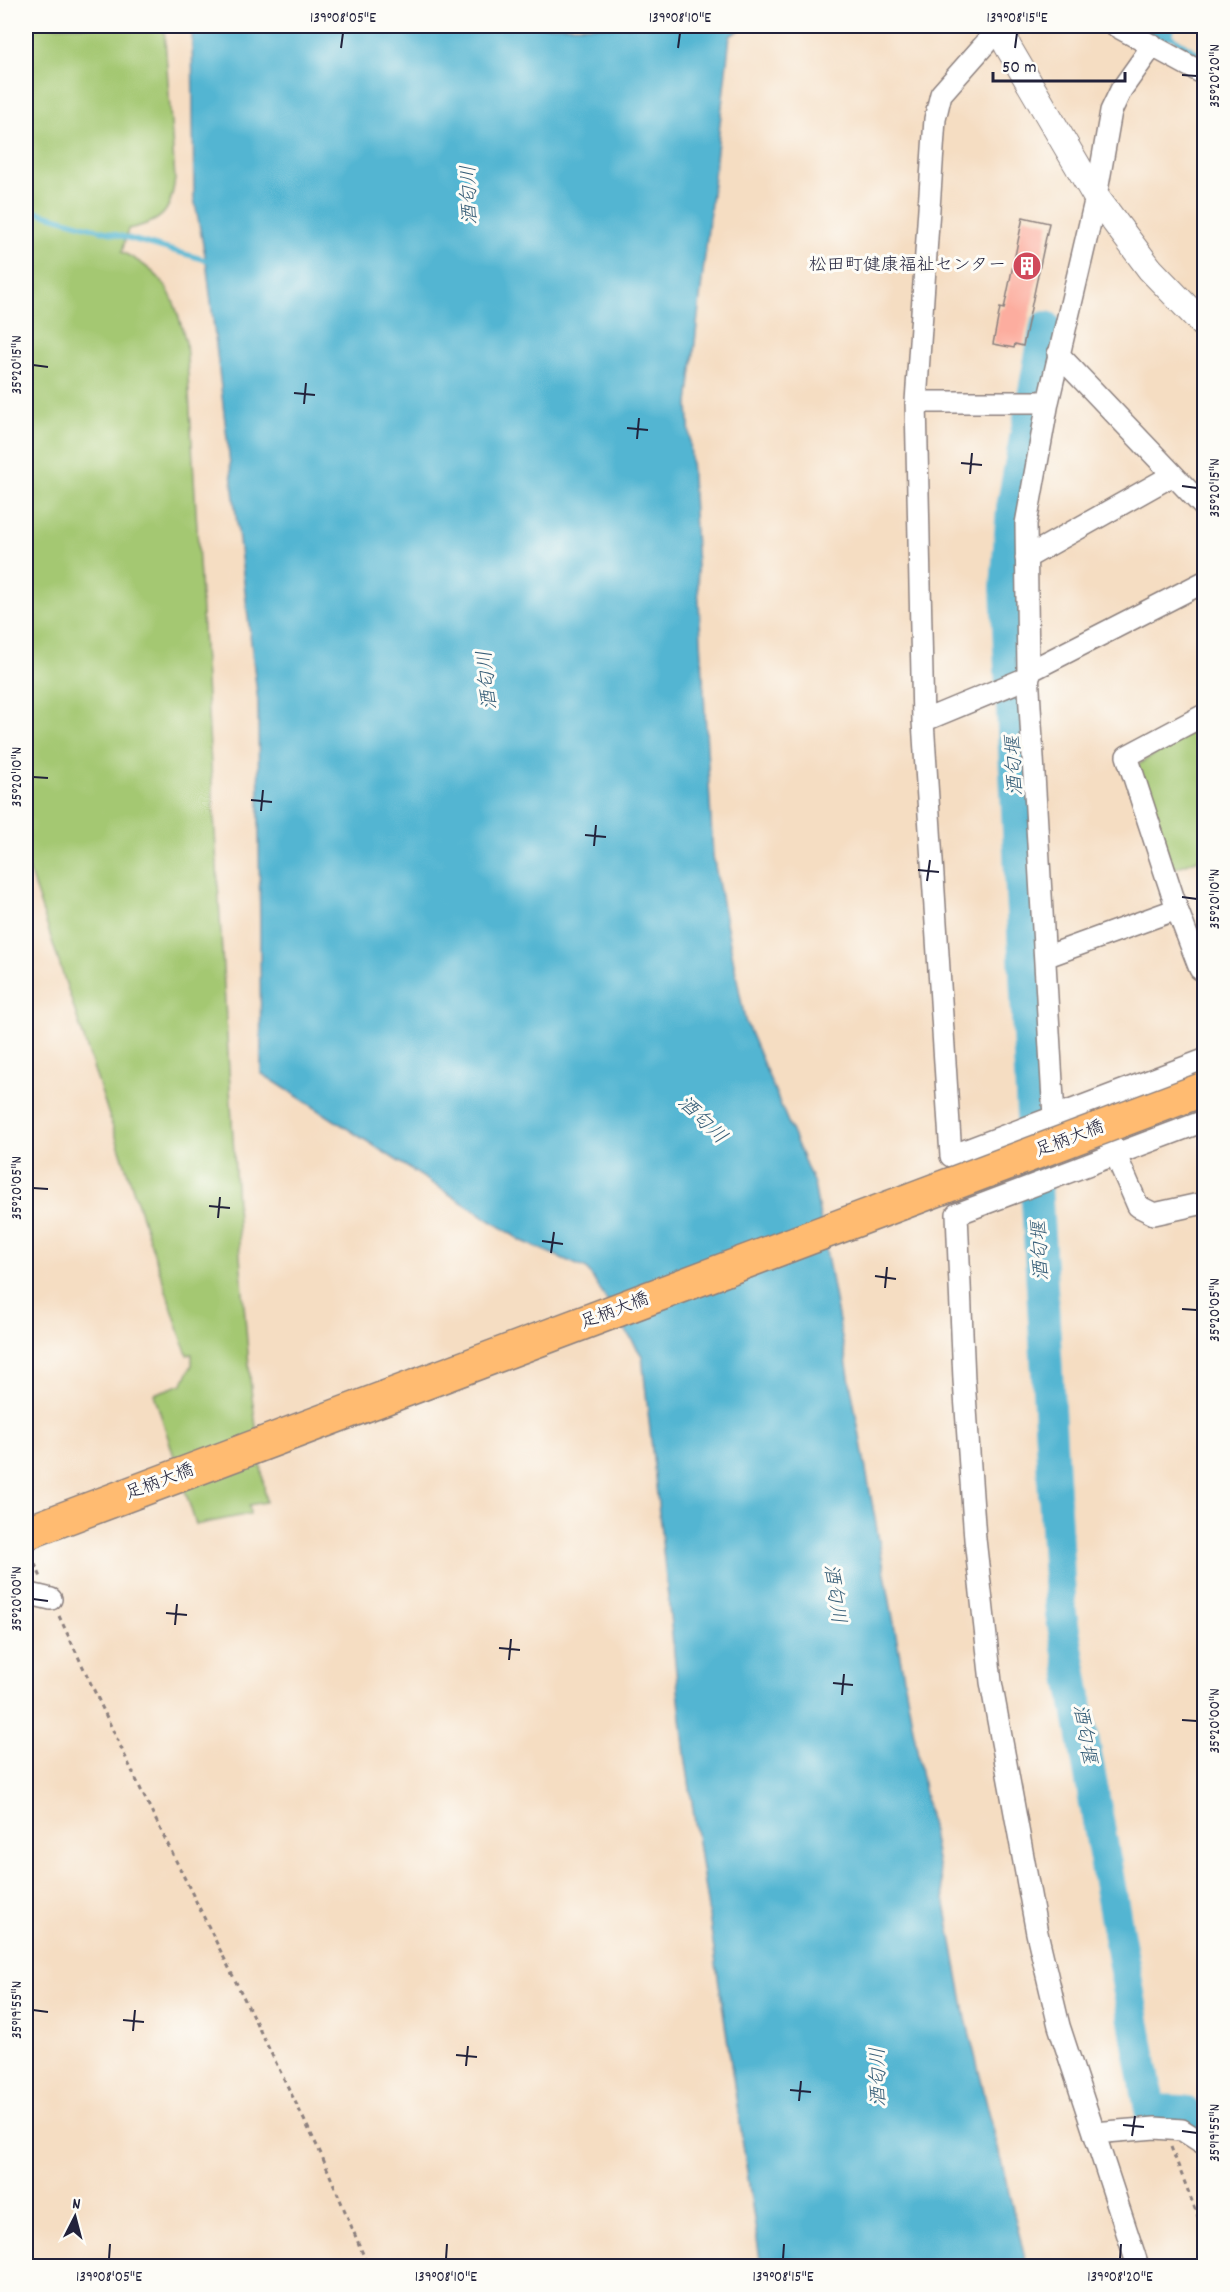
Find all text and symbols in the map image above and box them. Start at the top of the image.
text: 139°08'05"E [310,8,376,30]
text: 139°08'10"E [649,8,711,30]
text: 139°08'15"E [986,8,1048,30]
text: 35°20'20"N [1205,44,1227,108]
scale bar [993,45,1125,83]
text: 50 m [1002,56,1037,81]
water label: 酒匂川 [456,165,486,225]
building icon: 松田町健康福祉センター [1011,250,1043,282]
place label: 松田町健康福祉センター [809,254,1006,279]
text: 35°20'15"N [7,335,29,395]
text: 35°20'15"N [1205,458,1227,518]
water label: 酒匂川 [472,649,506,711]
water label: 酒匂堰 [1000,733,1032,797]
text: 35°20'10"N [7,747,29,807]
text: 35°20'10"N [1205,869,1227,929]
water label: 酒匂川 [670,1090,732,1152]
street label: 足柄大橋 [1032,1115,1108,1165]
text: 35°20'05"N [7,1156,29,1220]
water label: 酒匂堰 [1026,1218,1058,1282]
text: 35°20'05"N [1205,1278,1227,1342]
street label: 足柄大橋 [577,1287,653,1337]
street label: 足柄大橋 [122,1458,198,1508]
water label: 酒匂川 [815,1562,851,1626]
text: 35°20'00"N [7,1566,29,1632]
text: 35°20'00"N [1205,1688,1227,1754]
water label: 酒匂堰 [1064,1702,1102,1768]
text: 35°19'55"N [7,1981,29,2039]
water label: 酒匂川 [865,2047,895,2107]
text: 35°19'55"N [1205,2104,1227,2162]
north arrow [45,2187,105,2247]
text: N [71,2193,82,2216]
text: 139°08'05"E [76,2267,142,2289]
text: 139°08'10"E [415,2267,477,2289]
text: 139°08'15"E [752,2267,814,2289]
text: 139°08'20"E [1087,2267,1153,2289]

